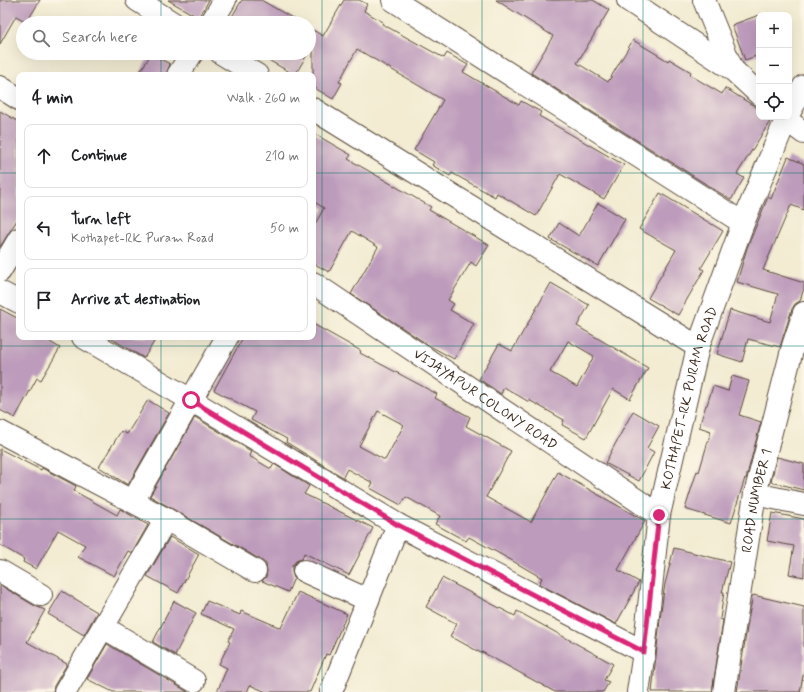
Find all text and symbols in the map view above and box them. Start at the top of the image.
map controls [756,12,792,120]
button: + [756,12,792,48]
search box [16,16,316,60]
icon: search [30,27,52,49]
text: Search here [62,28,138,48]
button: − [756,48,792,84]
button: locate [756,84,792,120]
text: 4 min [32,87,73,109]
text: Walk · 260 m [227,90,300,107]
icon: ahead [33,145,55,167]
text: Continue [71,146,127,166]
text: 210 m [265,148,299,165]
text: Turn left [71,210,131,230]
icon: left [33,217,55,239]
text: 50 m [270,220,299,237]
text: Kothapet-RK Puram Road [71,230,214,247]
icon: arrive [33,289,55,311]
text: Arrive at destination [71,290,200,310]
street label: KOTHAPET-RK PURAM ROAD [657,304,722,491]
street label: VIJAYAPUR COLONY ROAD [410,345,561,454]
route start [182,391,200,409]
street label: ROAD NUMBER 1 [738,447,776,554]
route end [650,506,668,524]

